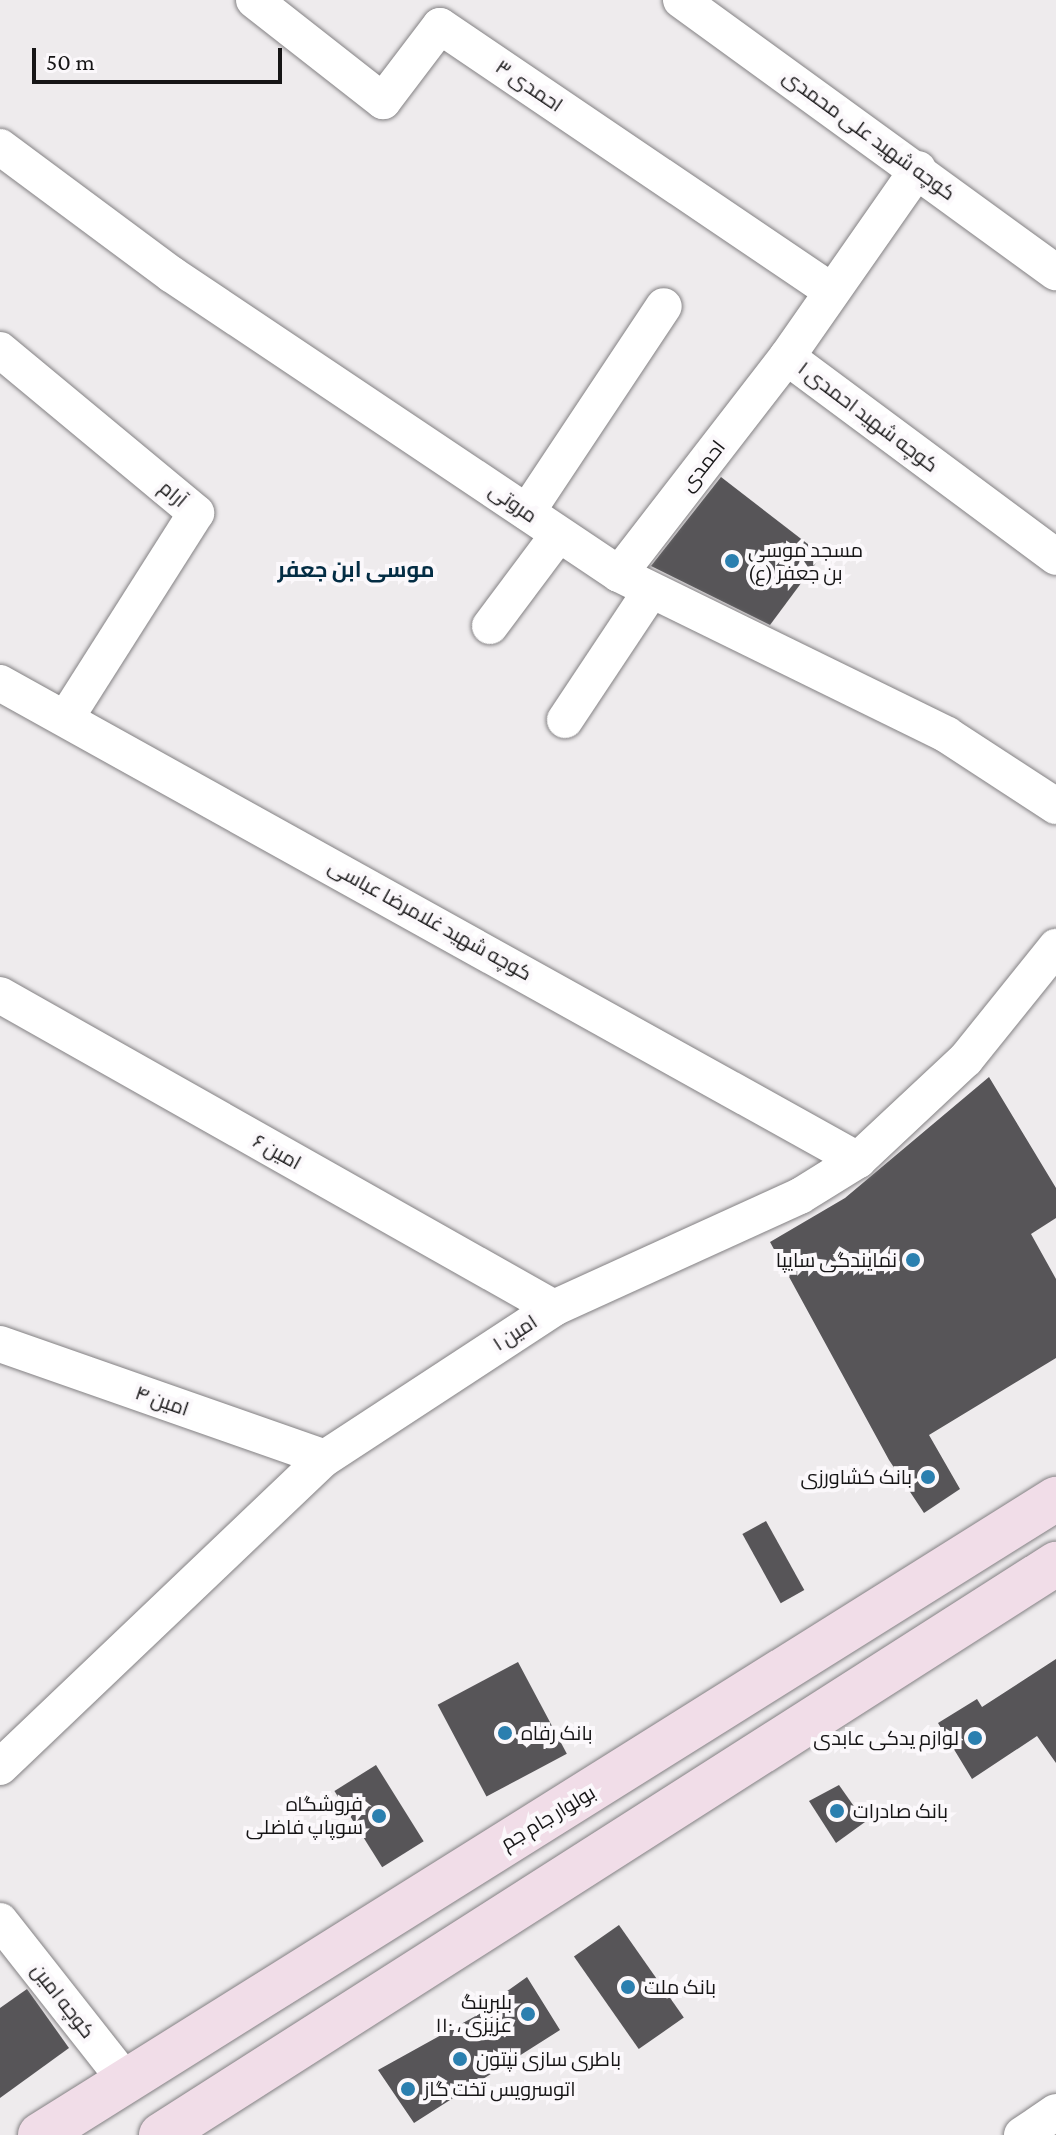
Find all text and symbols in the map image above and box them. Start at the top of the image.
scale bar [36,32,286,82]
text: 50 m [46,48,95,75]
street label: احمدی ۳ [491,55,567,117]
street label: کوچه شهید علی محمدی [778,64,960,206]
street label: کوچه شهید احمدی ۱ [793,357,943,477]
street label: احمدی [676,436,730,496]
street label: آرام [154,476,192,512]
street label: مروتی [485,478,541,528]
place label: مسجد موسی بن جعفر (ع) [748,538,863,585]
marker: مسجد موسی بن جعفر (ع) [723,552,741,570]
district label: موسی ابن جعفر [277,557,435,583]
street label: کوچه شهید غلامرضا عباسی [324,854,536,986]
street label: امین ۶ [249,1129,305,1175]
place label: نمایندگی سایپا [776,1248,897,1272]
marker: نمایندگی سایپا [904,1251,922,1269]
street label: امین ۱ [488,1310,542,1356]
street label: امین ۴ [132,1381,192,1421]
place label: بانک کشاورزی [800,1465,912,1489]
marker: بانک کشاورزی [919,1468,937,1486]
place label: بانک رفاه [521,1721,593,1745]
marker: بانک رفاه [496,1724,514,1742]
place label: لوازم یدکی عابدی [813,1726,959,1750]
marker: لوازم یدکی عابدی [966,1729,984,1747]
street label: بولوار جام جم [496,1780,600,1856]
place label: فروشگاه سوپاپ فاضلی [246,1792,363,1839]
place label: بانک صادرات [853,1799,948,1823]
marker: بانک صادرات [828,1802,846,1820]
marker: فروشگاه سوپاپ فاضلی [370,1807,388,1825]
street label: کوچه امین [26,1959,100,2043]
place label: بانک ملت [644,1975,716,1999]
marker: بانک ملت [619,1978,637,1996]
place label: بلبرینگ ۱۱۰ ، عزیزی [436,1990,512,2037]
marker: بلبرینگ ۱۱۰ ، عزیزی [519,2005,537,2023]
place label: باطری سازی نپتون [476,2047,621,2071]
marker: باطری سازی نپتون [451,2050,469,2068]
place label: اتوسرویس تخت گاز [424,2077,576,2101]
marker: اتوسرویس تخت گاز [399,2080,417,2098]

